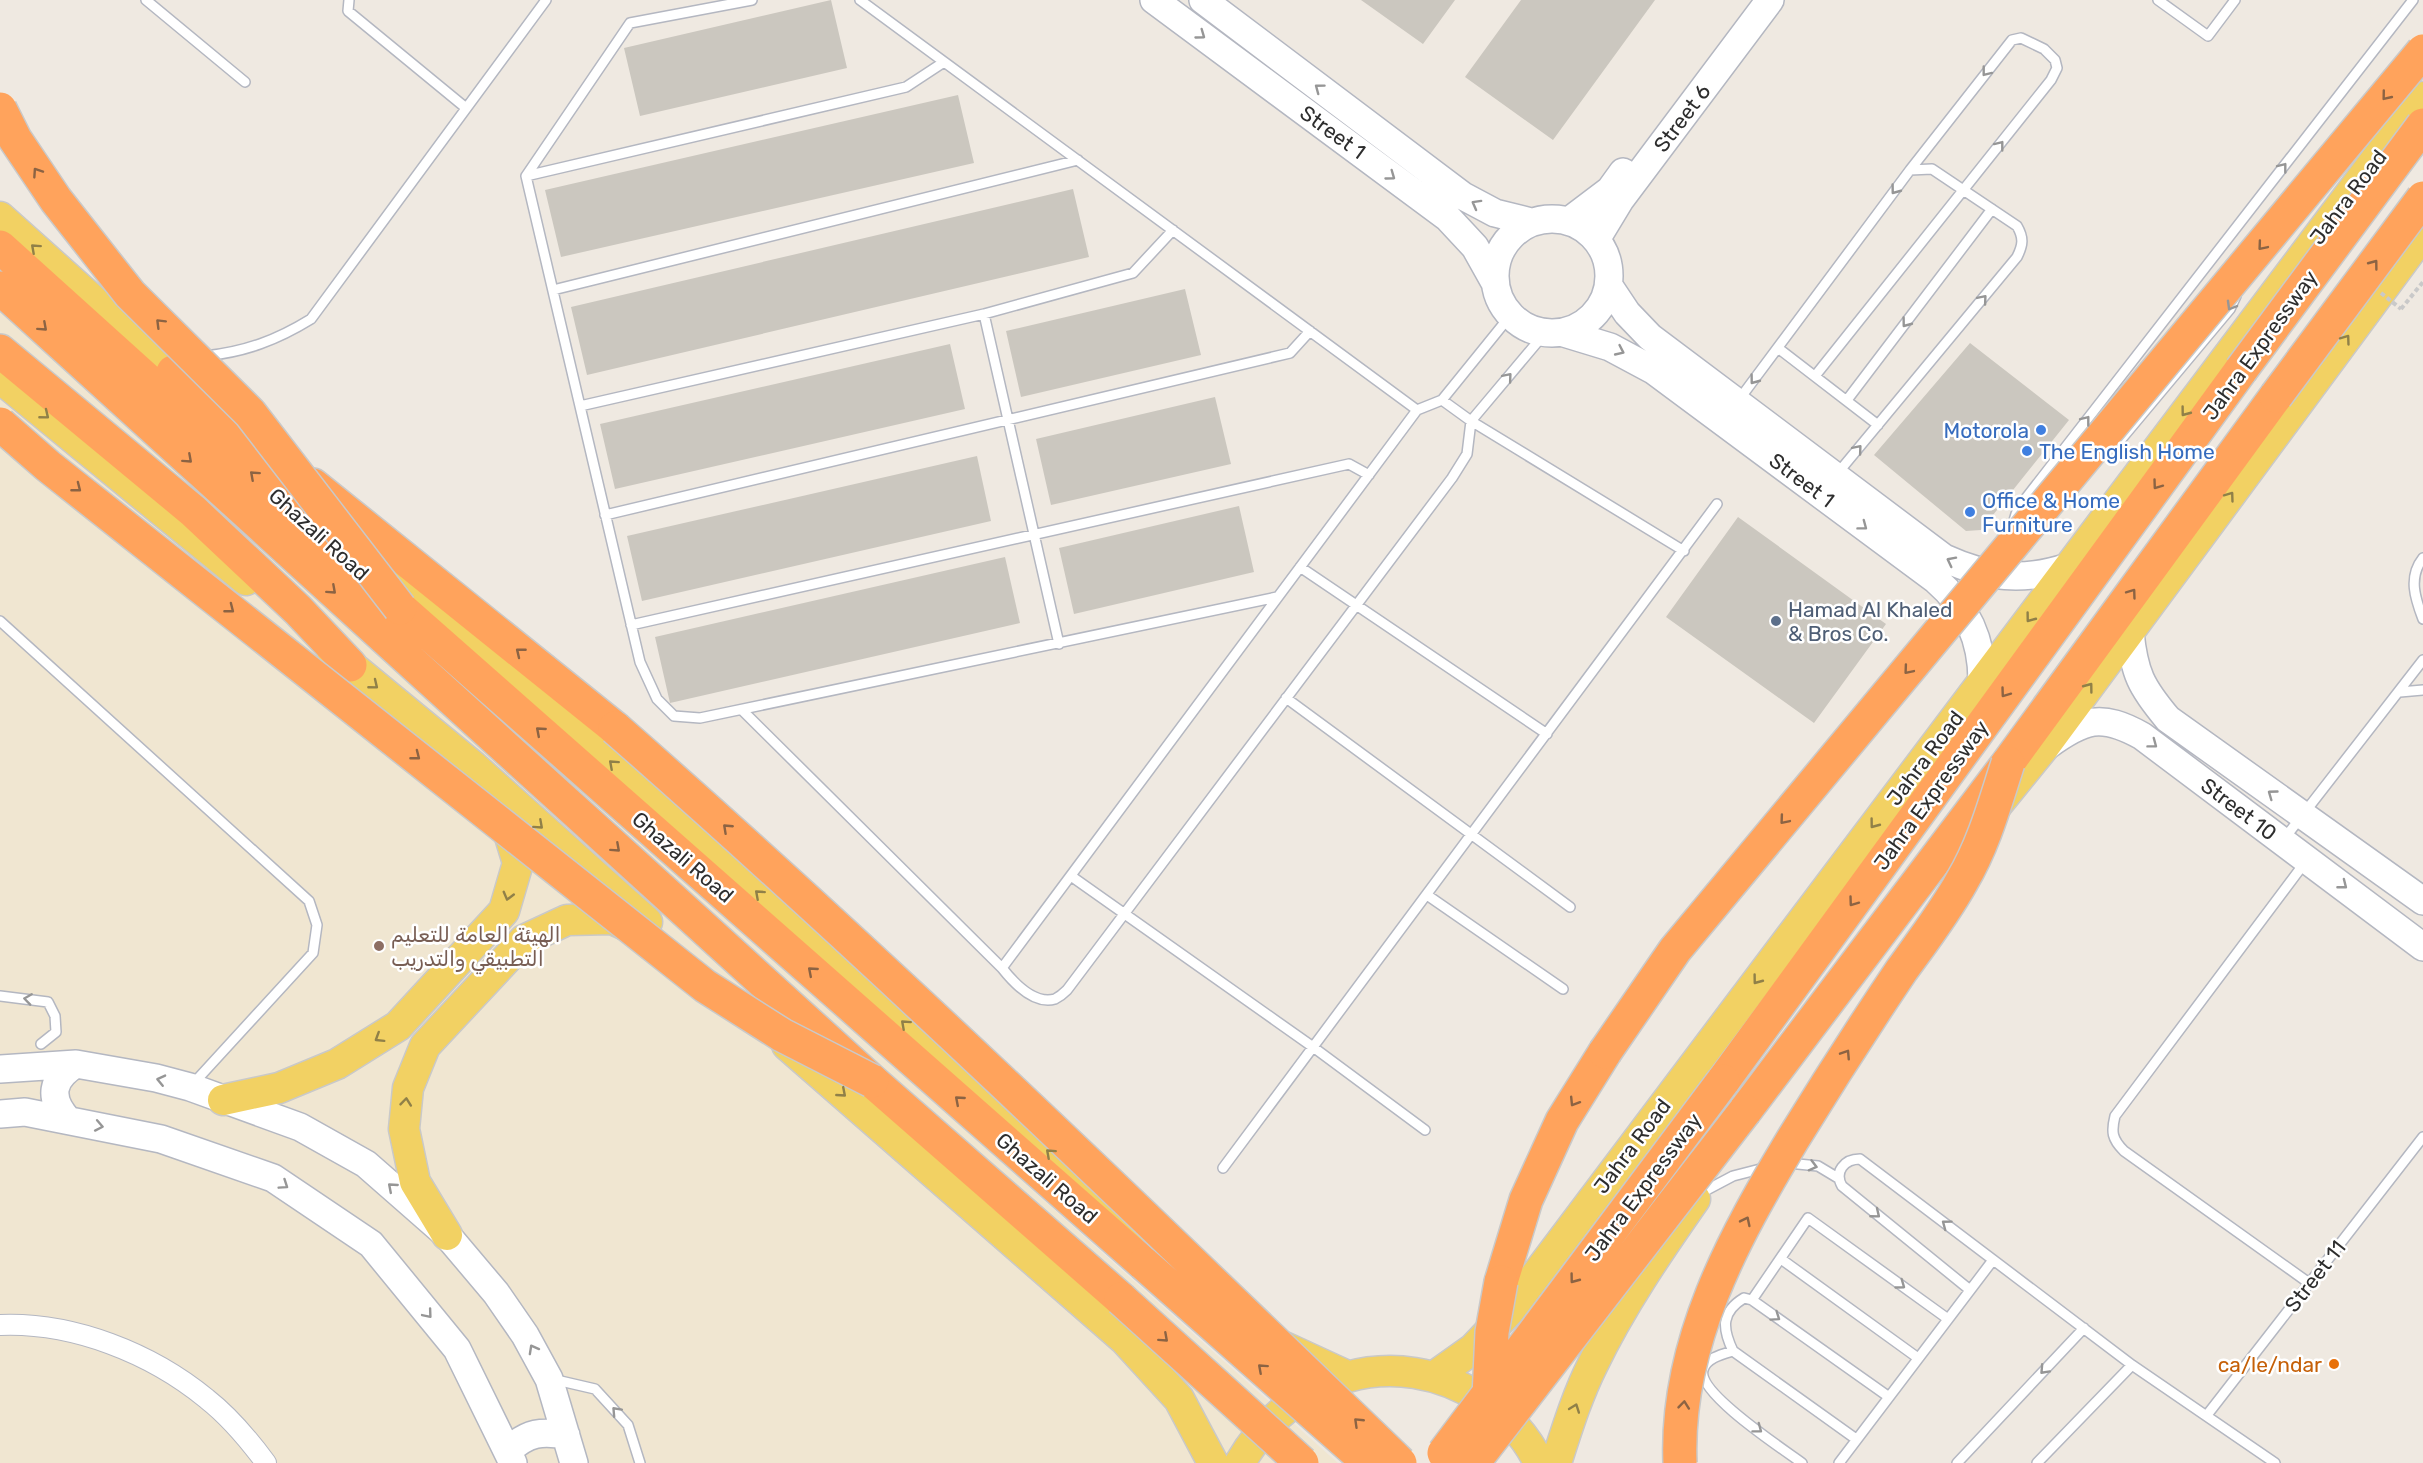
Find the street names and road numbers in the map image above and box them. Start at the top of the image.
street label: Street 6 [1648,79,1716,157]
street label: Street 1 [1295,100,1371,164]
street label: Jahra Road [2304,145,2392,249]
street label: Jahra Expressway [2197,265,2323,425]
street label: Street 1 [1765,447,1839,513]
street label: Ghazali Road [264,483,374,585]
street label: Jahra Road [1881,706,1969,810]
street label: Jahra Expressway [1868,715,1994,875]
street label: Street 10 [2196,772,2282,846]
street label: Ghazali Road [627,806,739,908]
street label: Jahra Road [1588,1094,1676,1198]
street label: Jahra Expressway [1579,1108,1707,1266]
street label: Ghazali Road [991,1127,1103,1229]
street label: Street 11 [2279,1235,2351,1317]

